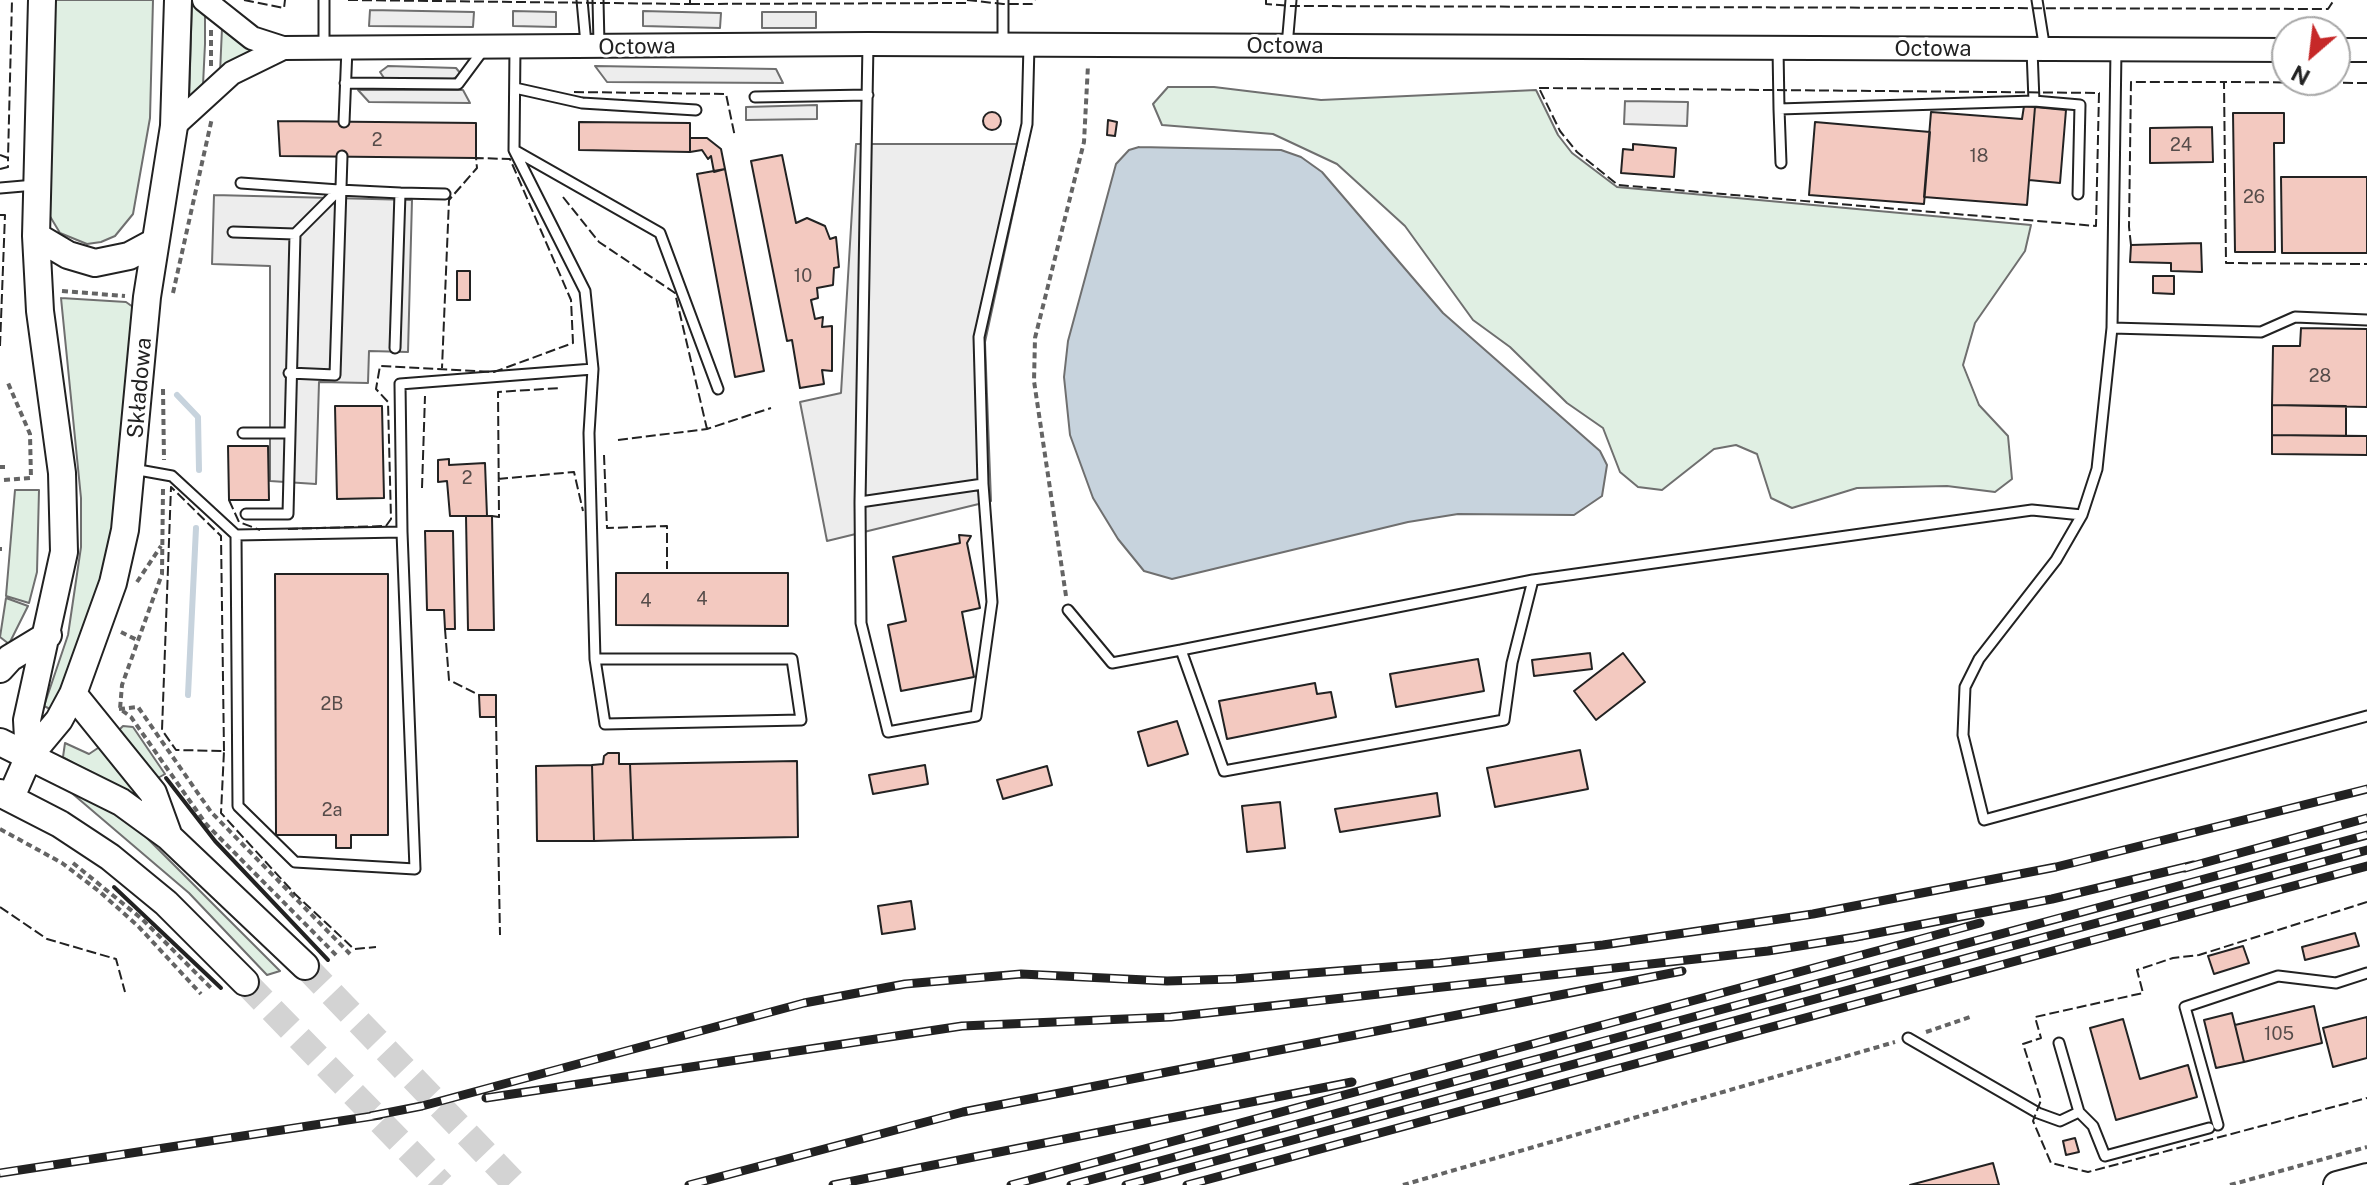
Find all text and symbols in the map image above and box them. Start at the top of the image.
north arrow [2271,16,2351,96]
street label: Octowa [598,33,676,61]
street label: Octowa [1246,33,1324,59]
street label: Octowa [1894,36,1972,62]
text: N [2287,60,2314,91]
house number: 2 [372,129,382,151]
house number: 24 [2170,134,2192,156]
house number: 18 [1970,145,1988,167]
house number: 26 [2243,186,2265,208]
house number: 10 [794,265,812,287]
street label: Składowa [122,336,158,440]
house number: 28 [2309,365,2331,387]
house number: 2 [462,467,472,489]
house number: 4 [696,588,708,610]
house number: 4 [640,590,652,612]
house number: 2B [321,693,343,715]
house number: 2a [322,799,342,821]
house number: 105 [2264,1023,2294,1045]

